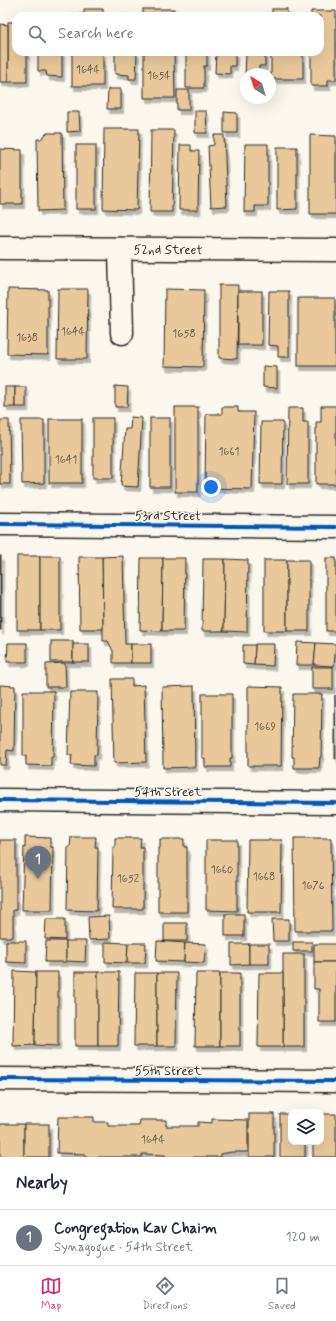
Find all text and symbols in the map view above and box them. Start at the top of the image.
search box [12,12,324,56]
icon: search [26,23,48,45]
text: Search here [58,24,134,44]
house number: 1644 [76,63,101,77]
north arrow [240,68,276,104]
house number: 1654 [147,69,171,83]
street label: 52nd Street [133,242,203,259]
house number: 1644 [61,325,86,339]
house number: 1658 [172,327,196,341]
house number: 1638 [16,331,38,345]
house number: 1661 [218,445,240,459]
house number: 1641 [55,453,77,467]
your location [201,477,221,497]
street label: 53rd Street [135,508,201,525]
house number: 1669 [254,720,276,734]
street label: 54th Street [134,784,202,801]
pin: 1 [25,846,51,879]
house number: 1660 [211,863,233,877]
house number: 1668 [253,870,275,884]
house number: 1652 [117,872,140,886]
house number: 1676 [302,879,325,893]
street label: 55th Street [135,1063,202,1080]
map controls [288,1109,324,1145]
button: layers [288,1109,324,1145]
house number: 1644 [141,1133,166,1147]
text: Nearby [16,1172,68,1194]
text: Congregation Kav Chaim [54,1219,217,1239]
text: 1 [26,1229,32,1246]
text: 120 m [286,1229,320,1246]
text: Synagogue · 54th Street [54,1239,193,1256]
tab: Map [40,1275,62,1313]
tab: Directions [142,1275,188,1313]
tab: Saved [268,1275,296,1313]

